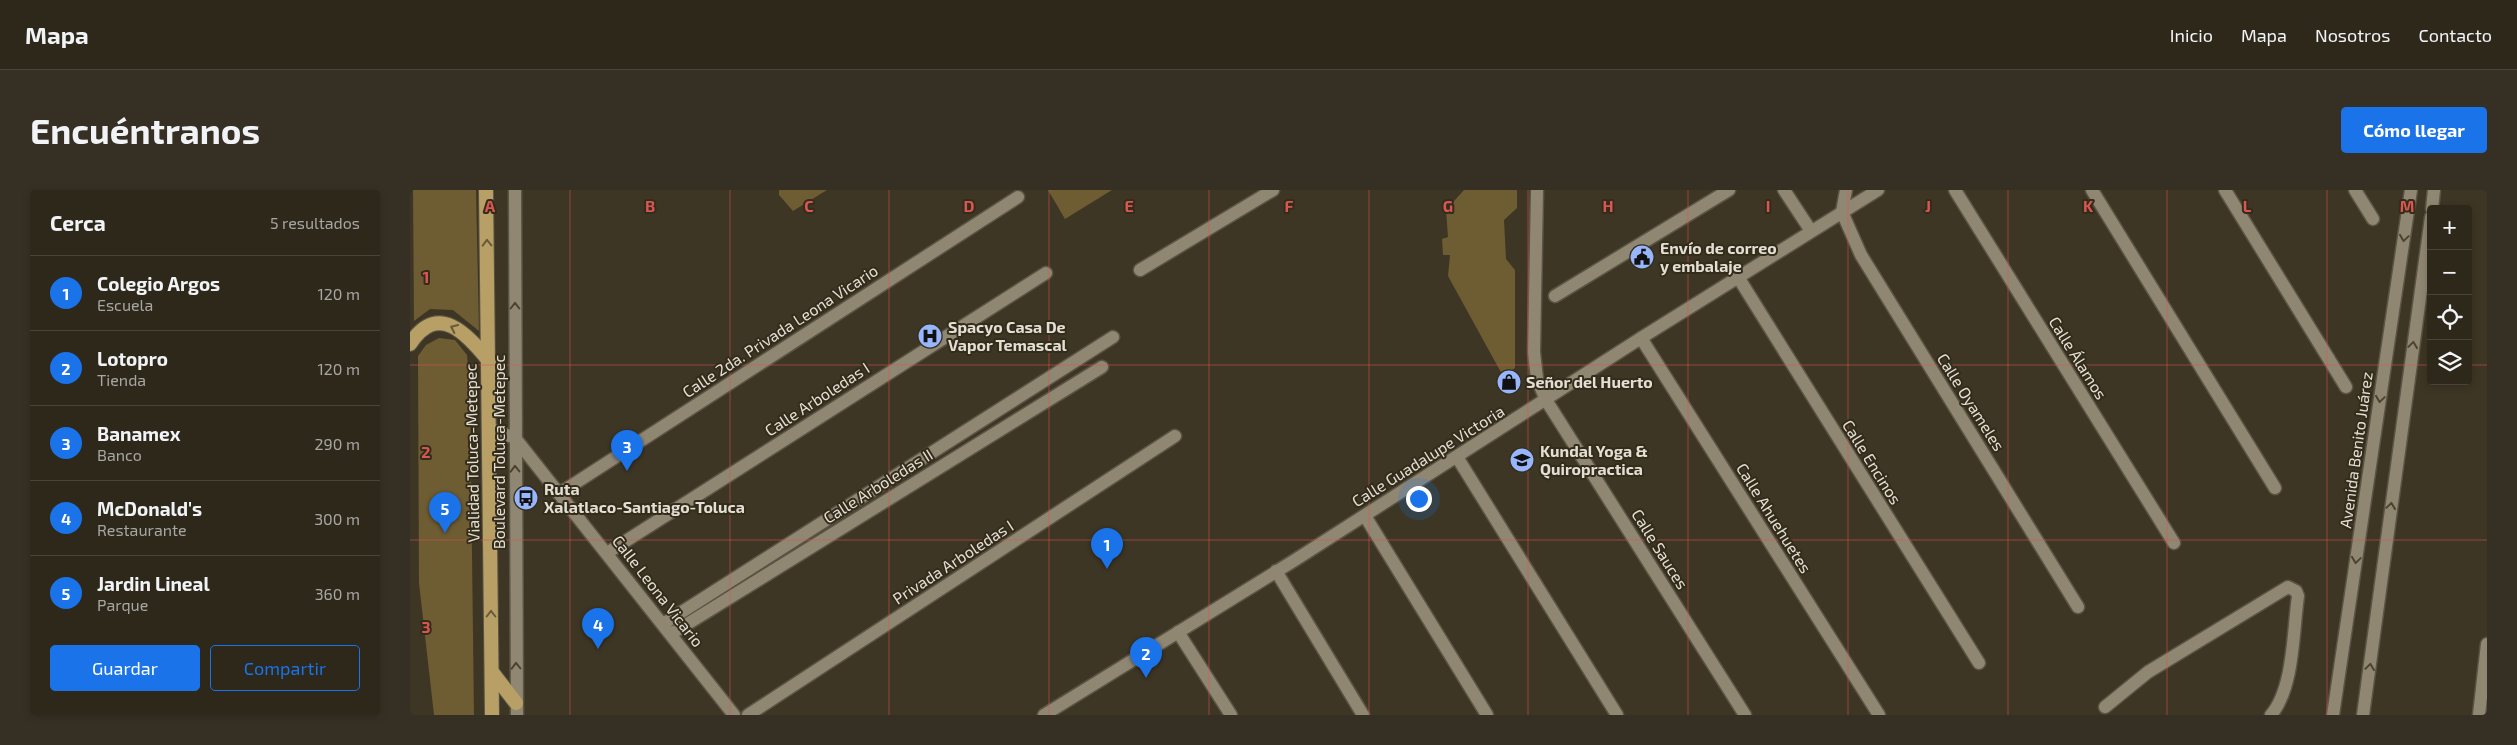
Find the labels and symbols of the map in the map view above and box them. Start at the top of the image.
text: A [485,196,496,215]
text: B [645,196,655,215]
text: C [804,196,814,215]
text: D [964,196,975,215]
text: E [1124,196,1134,215]
text: F [1285,196,1294,215]
text: G [1443,196,1453,215]
text: H [1602,196,1614,215]
text: I [1766,196,1770,215]
text: J [1925,196,1931,215]
text: K [2083,196,2094,215]
text: L [2243,196,2252,215]
text: M [2400,196,2414,215]
one-way arrow [2399,234,2409,243]
one-way arrow [482,238,492,246]
place label: Envío de correo y embalaje [1660,238,1777,276]
public building icon: Envío de correo y embalaje [1629,244,1655,270]
street label: Calle 2da. Privada Leona Vicario [678,260,881,401]
text: 1 [423,267,429,286]
one-way arrow [510,302,520,310]
street label: Calle Álamos [2045,313,2111,403]
place label: Spacyo Casa De Vapor Temascal [948,317,1068,354]
hospital icon: Spacyo Casa De Vapor Temascal [917,323,943,349]
one-way arrow [451,324,460,334]
one-way arrow [2408,340,2418,349]
street label: Calle Oyameles [1934,349,2009,454]
street label: Boulevard Toluca-Metepec [489,355,508,549]
street label: Calle Arboledas I [761,358,873,439]
street label: Vialidad Toluca-Metepec [460,363,483,543]
shop icon: Señor del Huerto [1496,369,1522,395]
street label: Avenida Benito Juárez [2335,370,2376,529]
place label: Señor del Huerto [1526,372,1653,391]
one-way arrow [2375,395,2386,403]
street label: Calle Guadalupe Victoria [1348,401,1508,510]
street label: Calle Encinos [1839,416,1906,508]
pin: 3 [611,430,643,471]
place label: Kundal Yoga & Quiropractica [1540,441,1648,479]
text: 2 [421,442,431,461]
street label: Calle Arboledas II [820,444,936,527]
school or university icon: Kundal Yoga & Quiropractica [1509,447,1535,473]
street label: Calle Ahuehuetes [1733,459,1816,576]
one-way arrow [510,465,520,472]
place label: Ruta Xalatlaco-Santiago-Toluca [544,479,745,516]
bus stop icon: Ruta Xalatlaco-Santiago-Toluca [513,485,539,511]
your location [1406,486,1432,512]
pin: 5 [429,492,461,533]
one-way arrow [2386,501,2396,510]
street label: Calle Sauces [1628,505,1693,592]
street label: Privada Arboledas I [889,516,1017,608]
pin: 1 [1091,528,1123,569]
street label: Calle Leona Vicario [609,531,708,650]
one-way arrow [2351,556,2362,564]
pin: 4 [582,608,614,649]
one-way arrow [486,610,496,618]
text: 3 [421,617,431,636]
pin: 2 [1130,637,1162,678]
one-way arrow [511,662,521,670]
one-way arrow [2364,662,2374,671]

